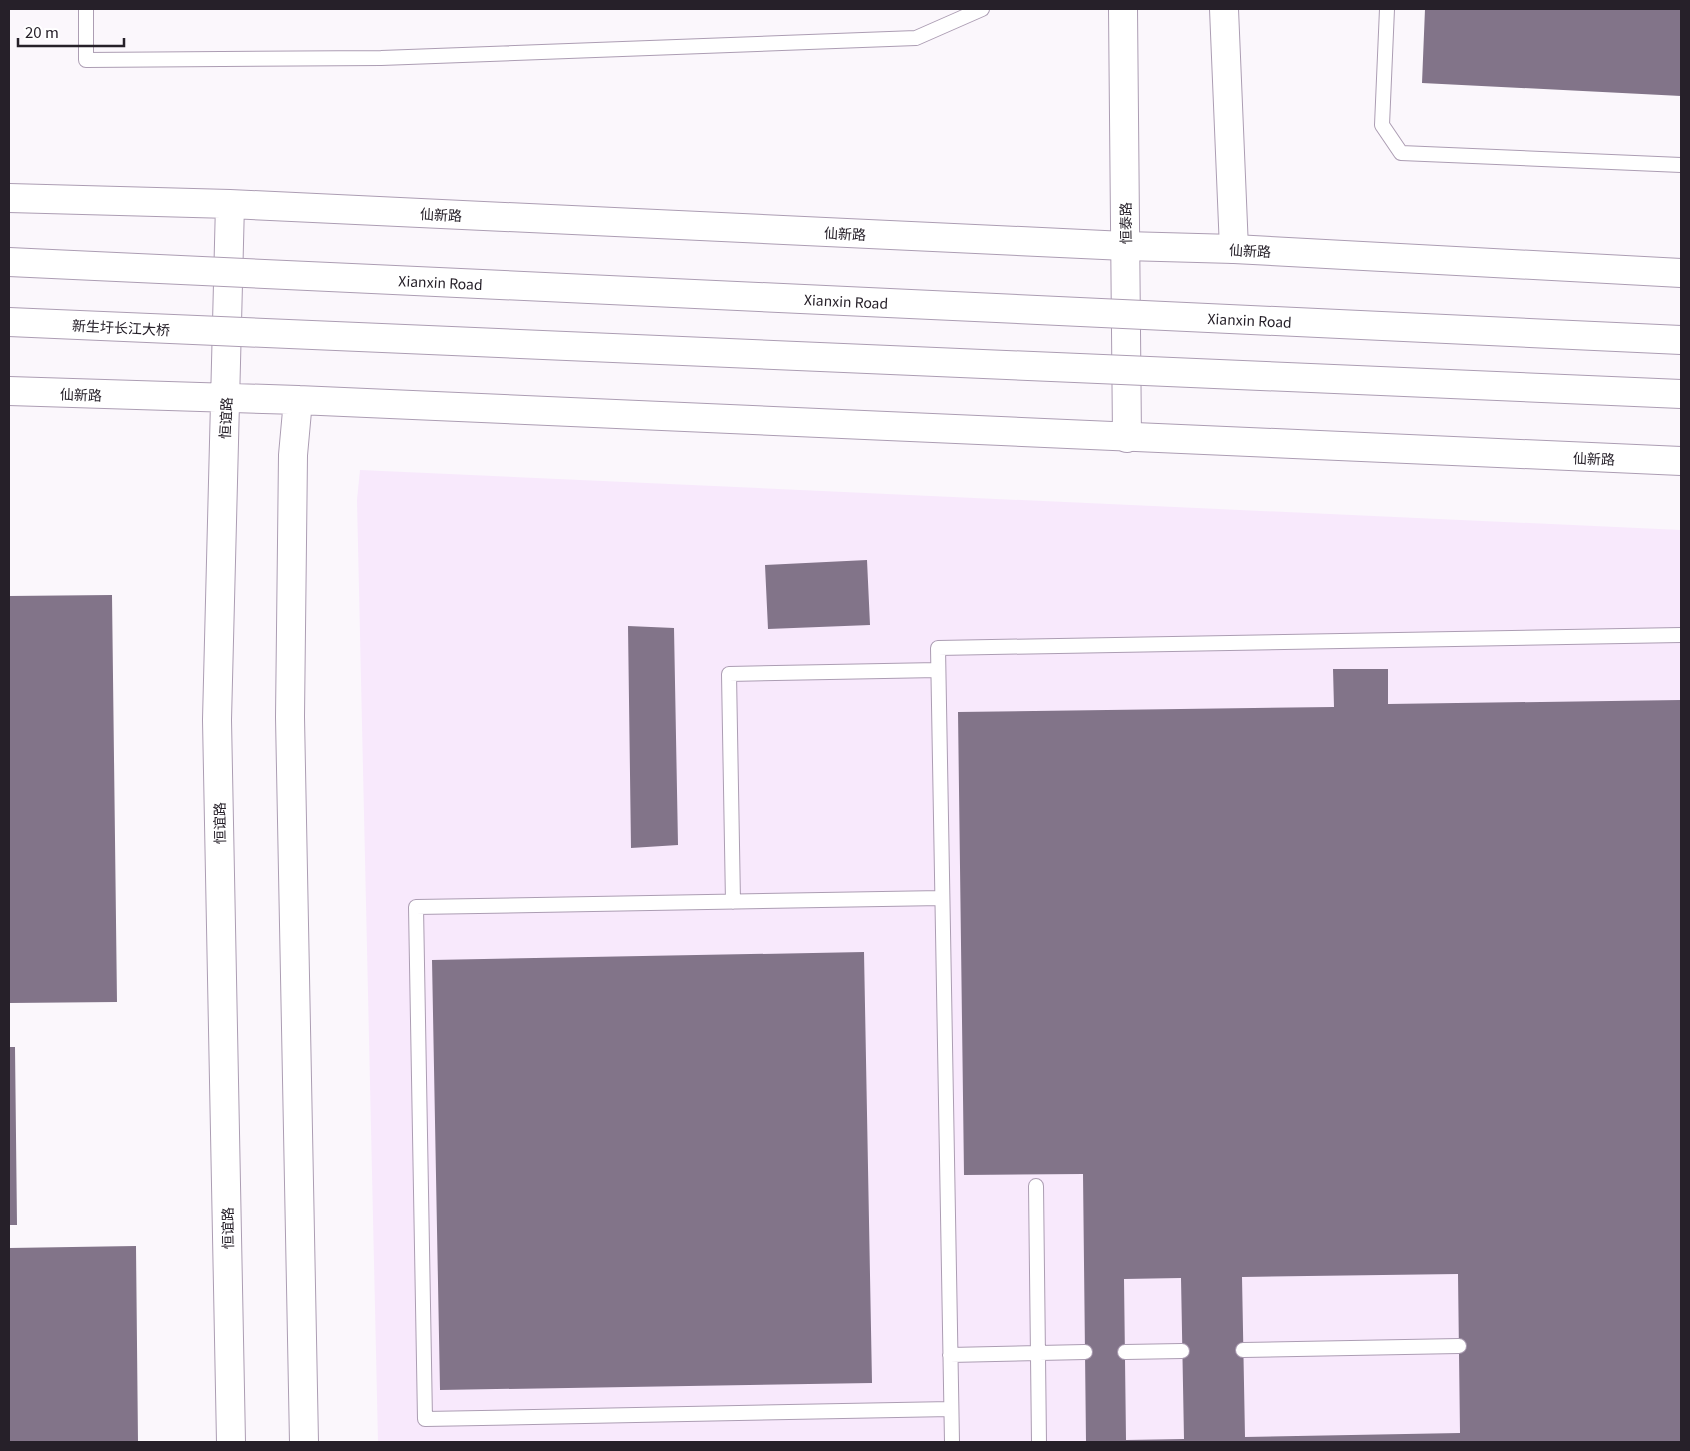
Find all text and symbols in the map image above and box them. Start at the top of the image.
scale bar [18,15,124,47]
text: 20 m [25,21,59,42]
street label: 恒泰路 [1115,202,1135,244]
street label: 仙新路 [420,203,462,225]
street label: 仙新路 [824,222,866,244]
street label: 仙新路 [1229,239,1271,261]
street label: Xianxin Road [398,270,483,294]
street label: Xianxin Road [803,289,889,313]
street label: Xianxin Road [1207,308,1292,332]
street label: 新生圩长江大桥 [72,314,170,340]
street label: 仙新路 [60,383,102,405]
street label: 恒谊路 [214,397,236,439]
street label: 仙新路 [1573,447,1615,469]
street label: 恒谊路 [209,802,229,844]
street label: 恒谊路 [217,1207,237,1249]

